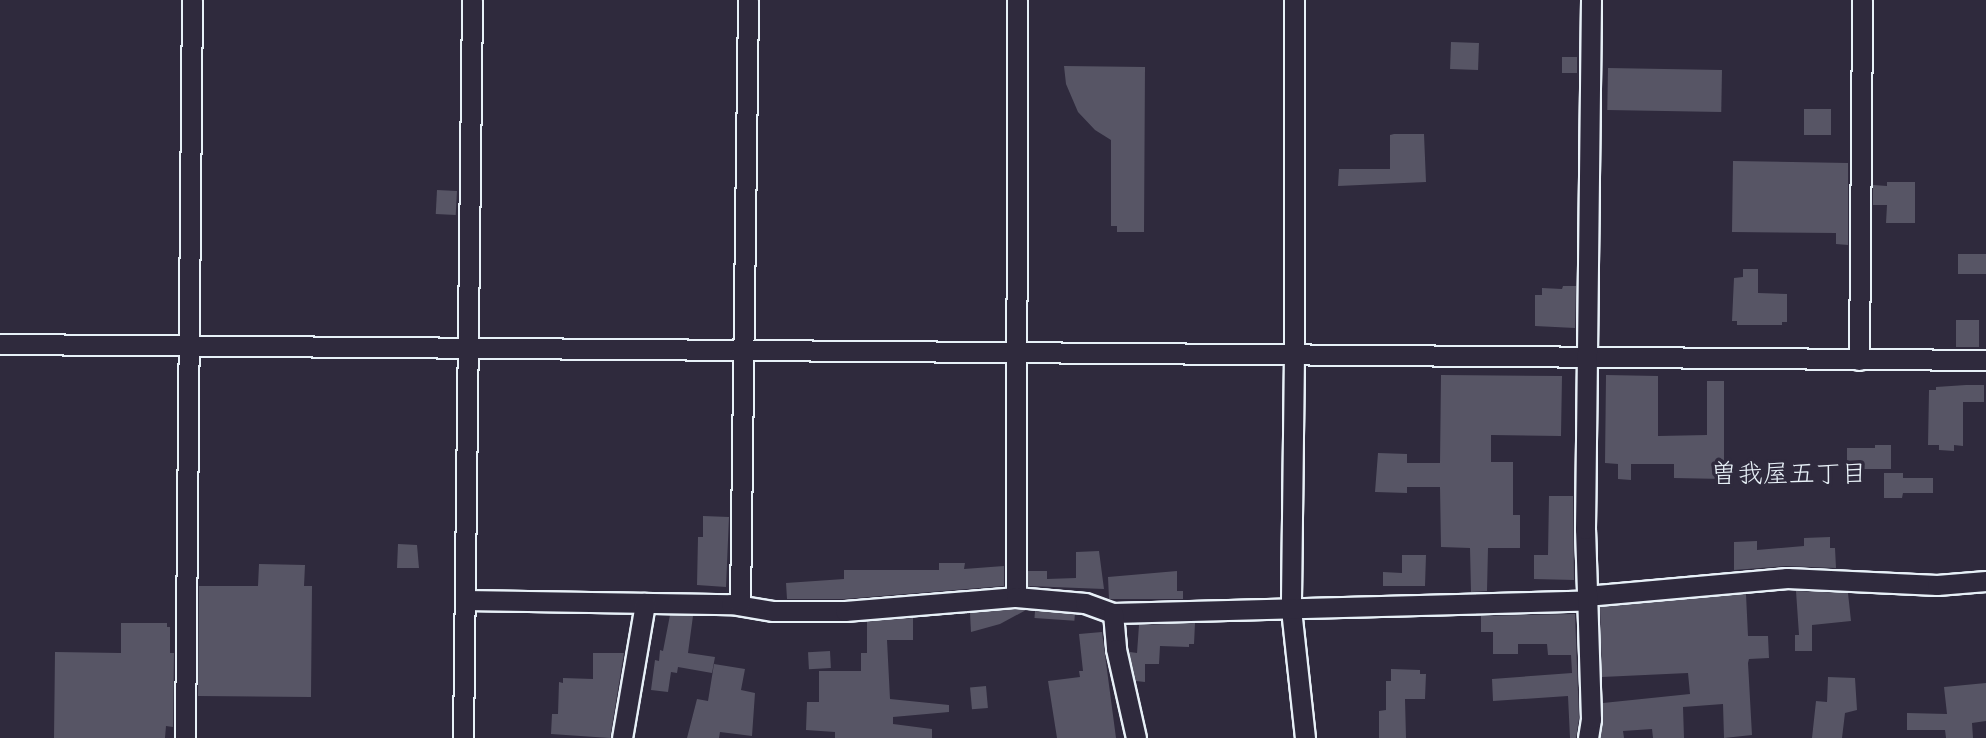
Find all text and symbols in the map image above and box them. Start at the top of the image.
district label: 曽我屋五丁目 [1711,458,1867,490]

